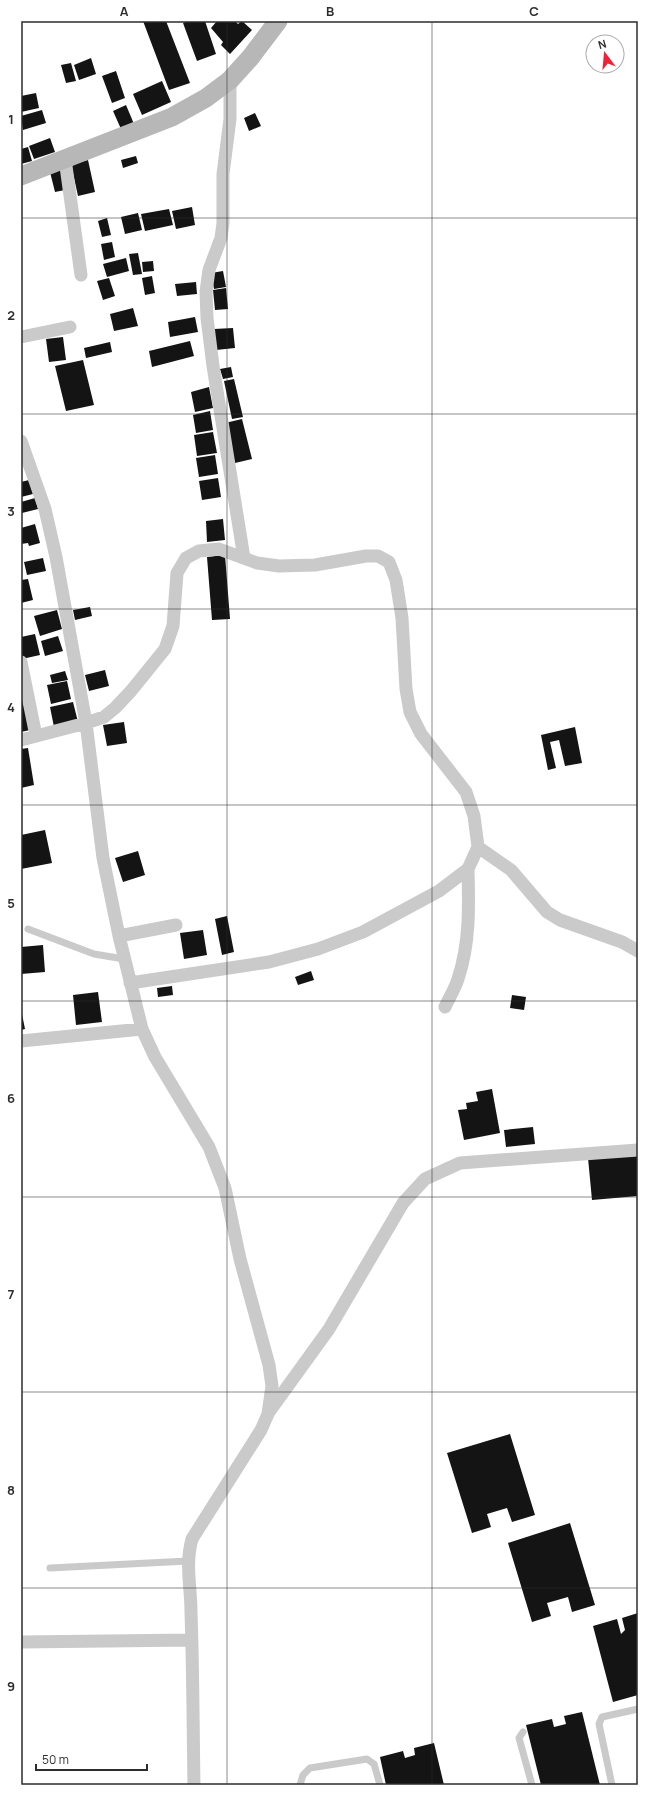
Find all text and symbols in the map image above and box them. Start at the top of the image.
text: A [120,2,129,20]
text: B [326,2,334,20]
text: C [529,2,539,20]
north arrow [585,34,625,74]
text: N [596,36,608,52]
text: 1 [8,110,14,128]
text: 2 [7,306,15,324]
text: 3 [7,502,15,520]
text: 4 [7,698,15,716]
text: 5 [7,894,15,912]
text: 6 [7,1089,15,1107]
text: 7 [8,1285,15,1303]
text: 8 [7,1481,15,1499]
text: 9 [7,1677,15,1695]
scale bar [36,1746,147,1772]
text: 50 m [42,1751,69,1768]

